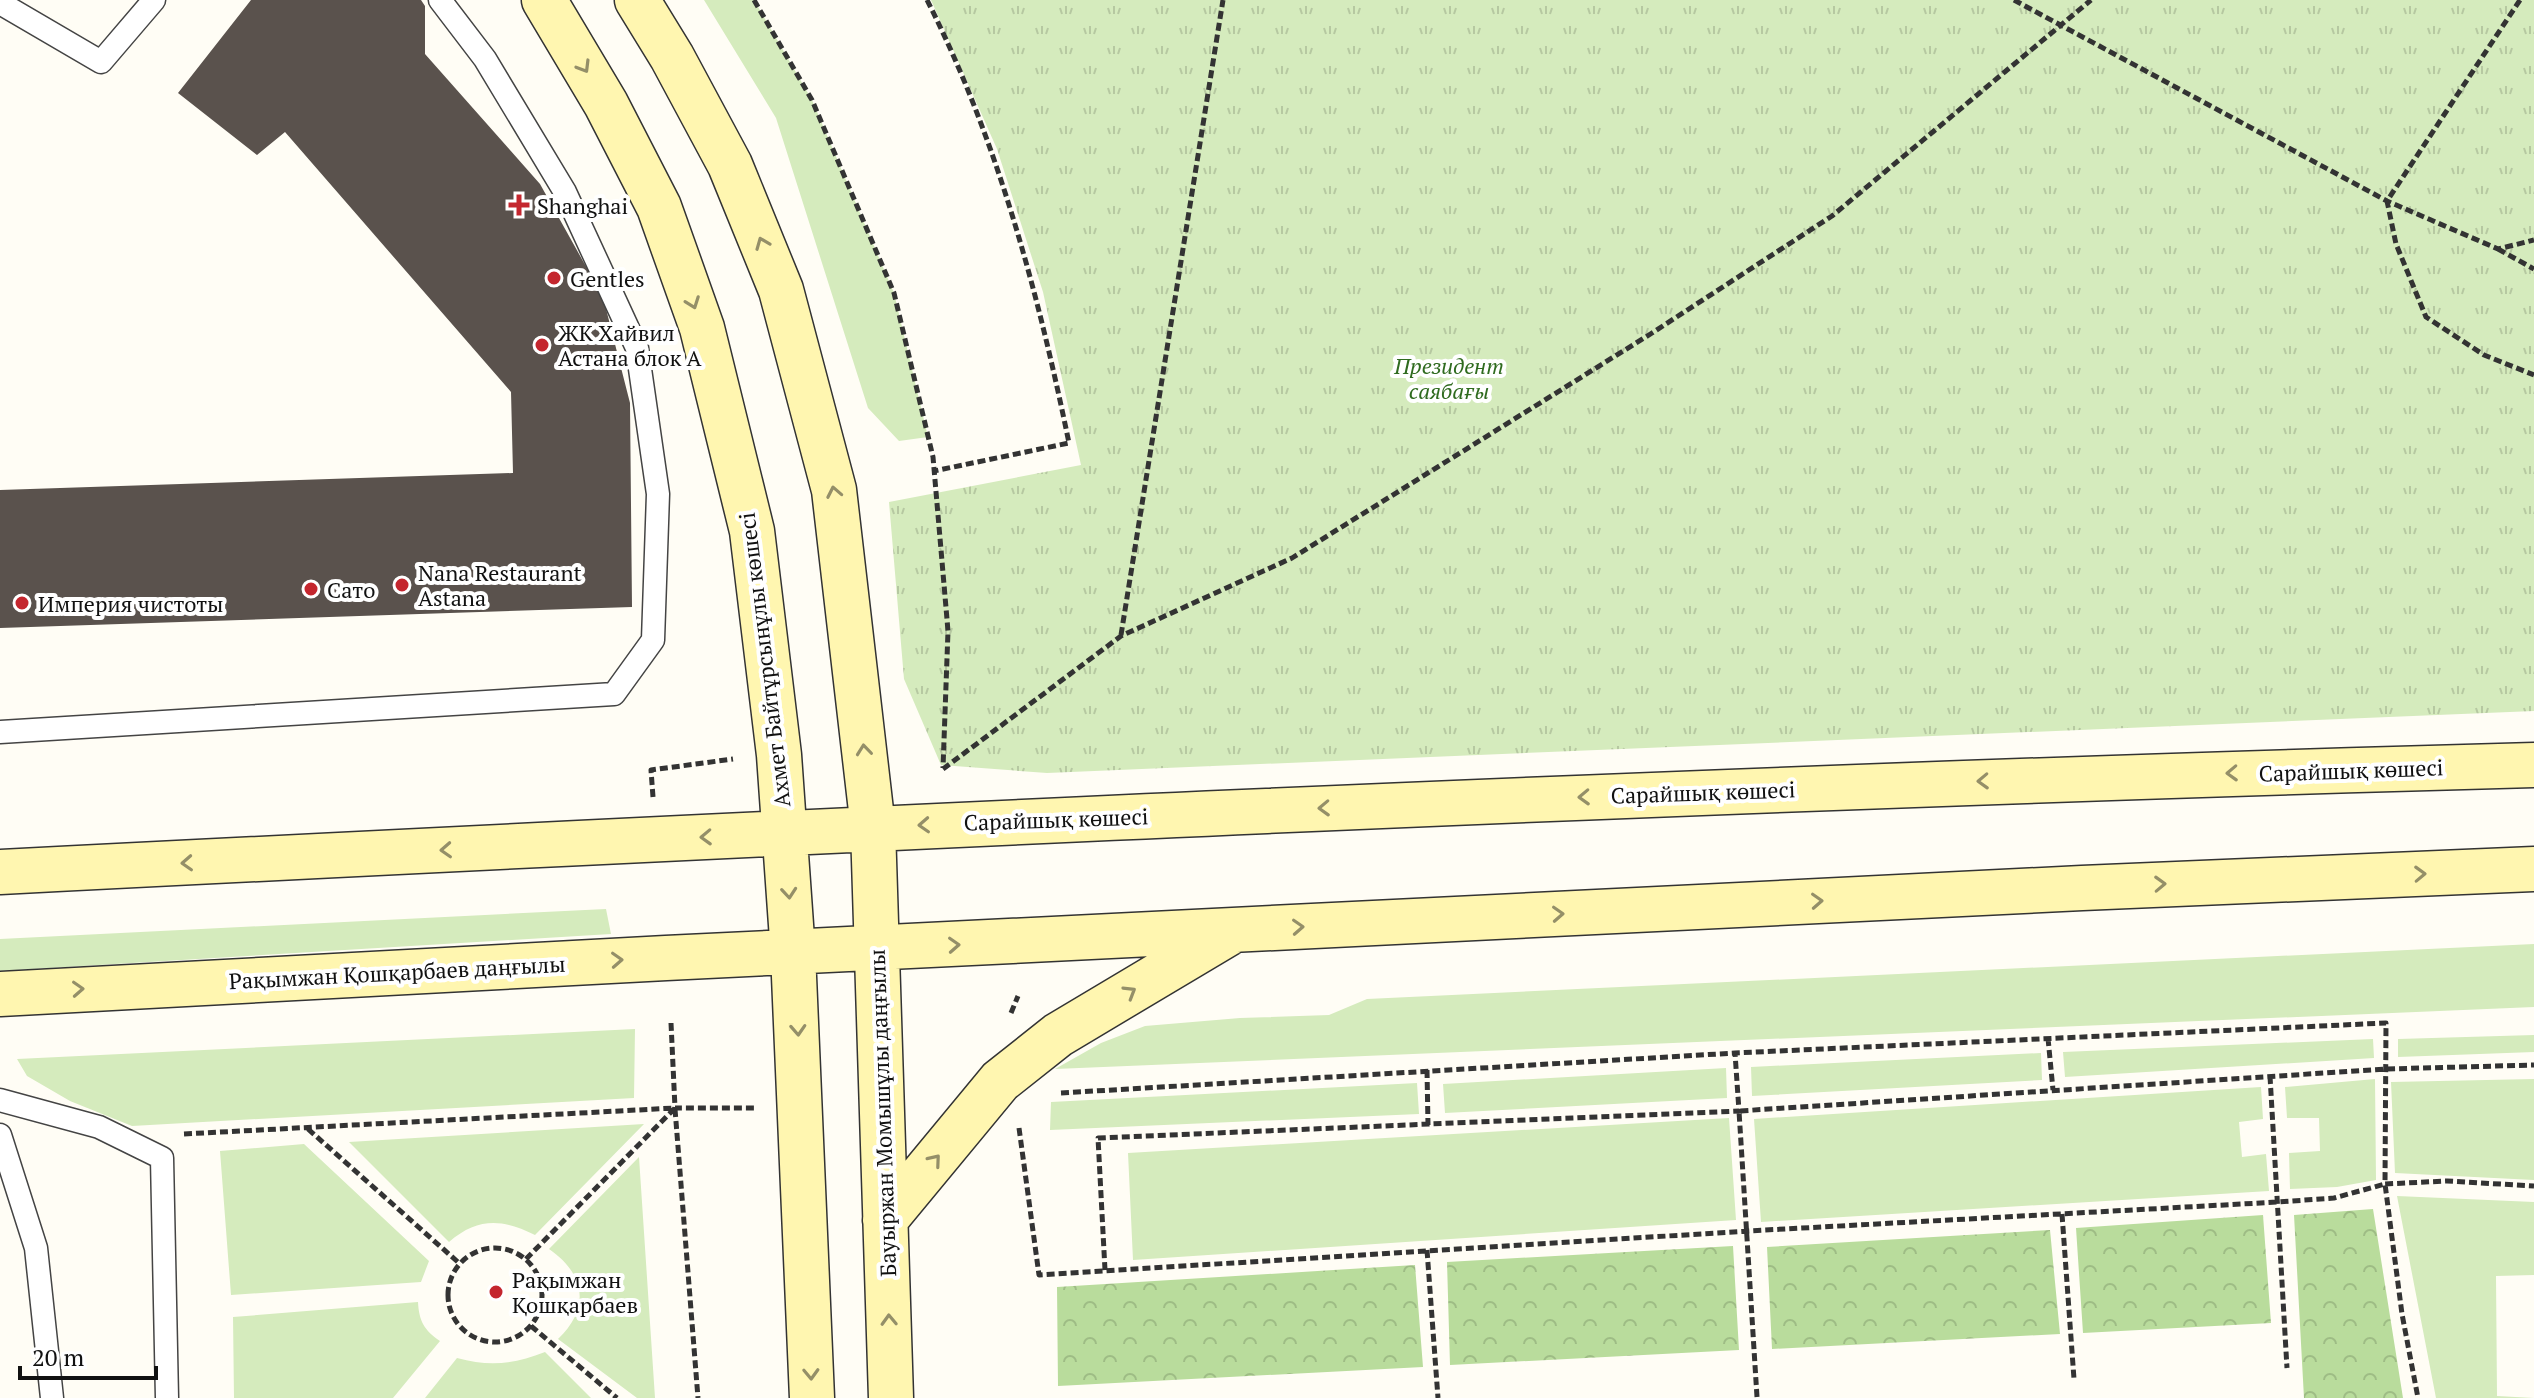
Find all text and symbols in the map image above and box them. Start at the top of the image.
one-way arrow [574,58,590,73]
place label: Shanghai [537,191,628,220]
marker: Shanghai [508,194,530,216]
one-way arrow [755,236,771,251]
place label: Gentles [570,264,645,293]
marker: Gentles [545,269,563,287]
one-way arrow [683,295,699,309]
place label: ЖК Хайвил Астана блок А [558,318,702,372]
marker: ЖК Хайвил Астана блок А [533,336,551,354]
park label: Президент саябағы [1393,351,1504,405]
one-way arrow [826,486,843,499]
street label: Ахмет Байтұрсынұлы көшесі [732,511,796,809]
place label: Nana Restaurant Astana [418,558,582,612]
place label: Сато [327,575,375,604]
marker: Nana Restaurant Astana [393,576,411,594]
marker: Сато [302,580,320,598]
place label: Империя чистоты [38,589,223,618]
marker: Империя чистоты [13,594,31,612]
one-way arrow [856,743,873,756]
street label: Сарайшық көшесі [2258,752,2444,788]
one-way arrow [2225,764,2238,782]
one-way arrow [1976,772,1989,789]
street label: Сарайшық көшесі [1610,774,1796,810]
one-way arrow [1577,789,1590,806]
one-way arrow [1317,800,1330,817]
street label: Сарайшық көшесі [963,801,1149,837]
one-way arrow [917,816,930,833]
one-way arrow [699,828,712,845]
one-way arrow [439,841,452,858]
one-way arrow [180,854,193,871]
one-way arrow [2414,865,2427,882]
one-way arrow [2154,876,2167,893]
one-way arrow [780,887,797,900]
one-way arrow [1811,893,1824,910]
one-way arrow [1552,906,1565,923]
one-way arrow [1292,919,1305,936]
one-way arrow [948,937,961,954]
street label: Рақымжан Қошқарбаев даңғылы [228,949,566,995]
street label: Бауыржан Момышұлы даңғылы [862,949,902,1277]
one-way arrow [611,952,624,969]
one-way arrow [72,981,85,998]
one-way arrow [1121,987,1136,1002]
one-way arrow [789,1025,806,1037]
one-way arrow [925,1155,940,1169]
place label: Рақымжан Қошқарбаев [512,1265,638,1319]
marker: Рақымжан Қошқарбаев [487,1283,505,1301]
one-way arrow [880,1313,897,1326]
scale bar [20,1330,156,1380]
text: 20 m [32,1341,84,1373]
one-way arrow [803,1368,820,1381]

